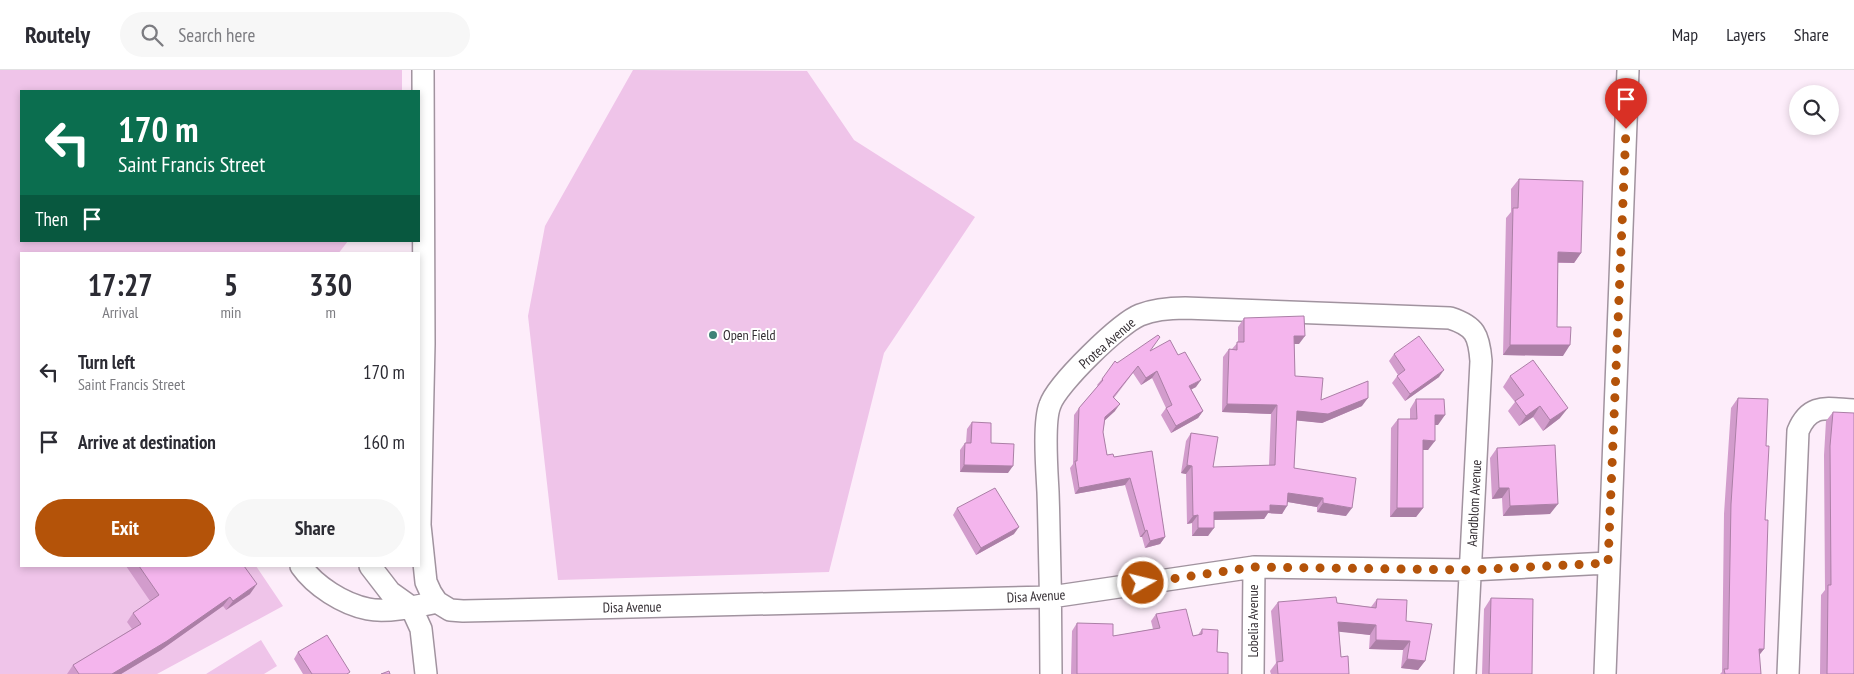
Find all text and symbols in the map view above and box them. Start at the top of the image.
search box [120,12,470,57]
text: Routely [25,19,90,50]
icon: search [138,21,166,49]
text: Search here [178,23,255,47]
text: Map [1672,23,1698,46]
text: Layers [1726,23,1766,46]
text: Share [1794,23,1829,46]
pin [1605,78,1647,129]
icon: arrive [1612,85,1640,113]
map controls [1789,85,1839,135]
button: search [1789,85,1839,135]
text: 170 m [118,106,199,152]
icon: left [35,110,100,175]
text: Saint Francis Street [118,150,265,178]
icon: arrive [78,205,106,233]
text: Then [35,207,68,231]
text: 17:27 [88,265,153,304]
text: 5 [224,265,238,304]
text: 330 [309,265,352,304]
text: Arrival [102,302,138,322]
text: min [220,302,241,322]
text: m [325,302,336,322]
street label: Protea Avenue [1075,313,1139,372]
place label: Open Field [723,326,776,344]
marker: Open Field [707,329,719,341]
text: Turn left [78,350,135,374]
icon: left [35,358,63,386]
text: 170 m [363,360,405,384]
text: Saint Francis Street [78,374,185,394]
icon: arrive [35,428,63,456]
text: Arrive at destination [78,430,216,454]
text: 160 m [363,430,405,454]
street label: Aandblom Avenue [1463,459,1485,547]
button: Exit [35,499,215,557]
button: Share [225,499,405,557]
position arrow [1116,556,1168,608]
street label: Lobelia Avenue [1244,584,1262,658]
street label: Disa Avenue [1006,585,1066,607]
street label: Disa Avenue [602,597,662,617]

